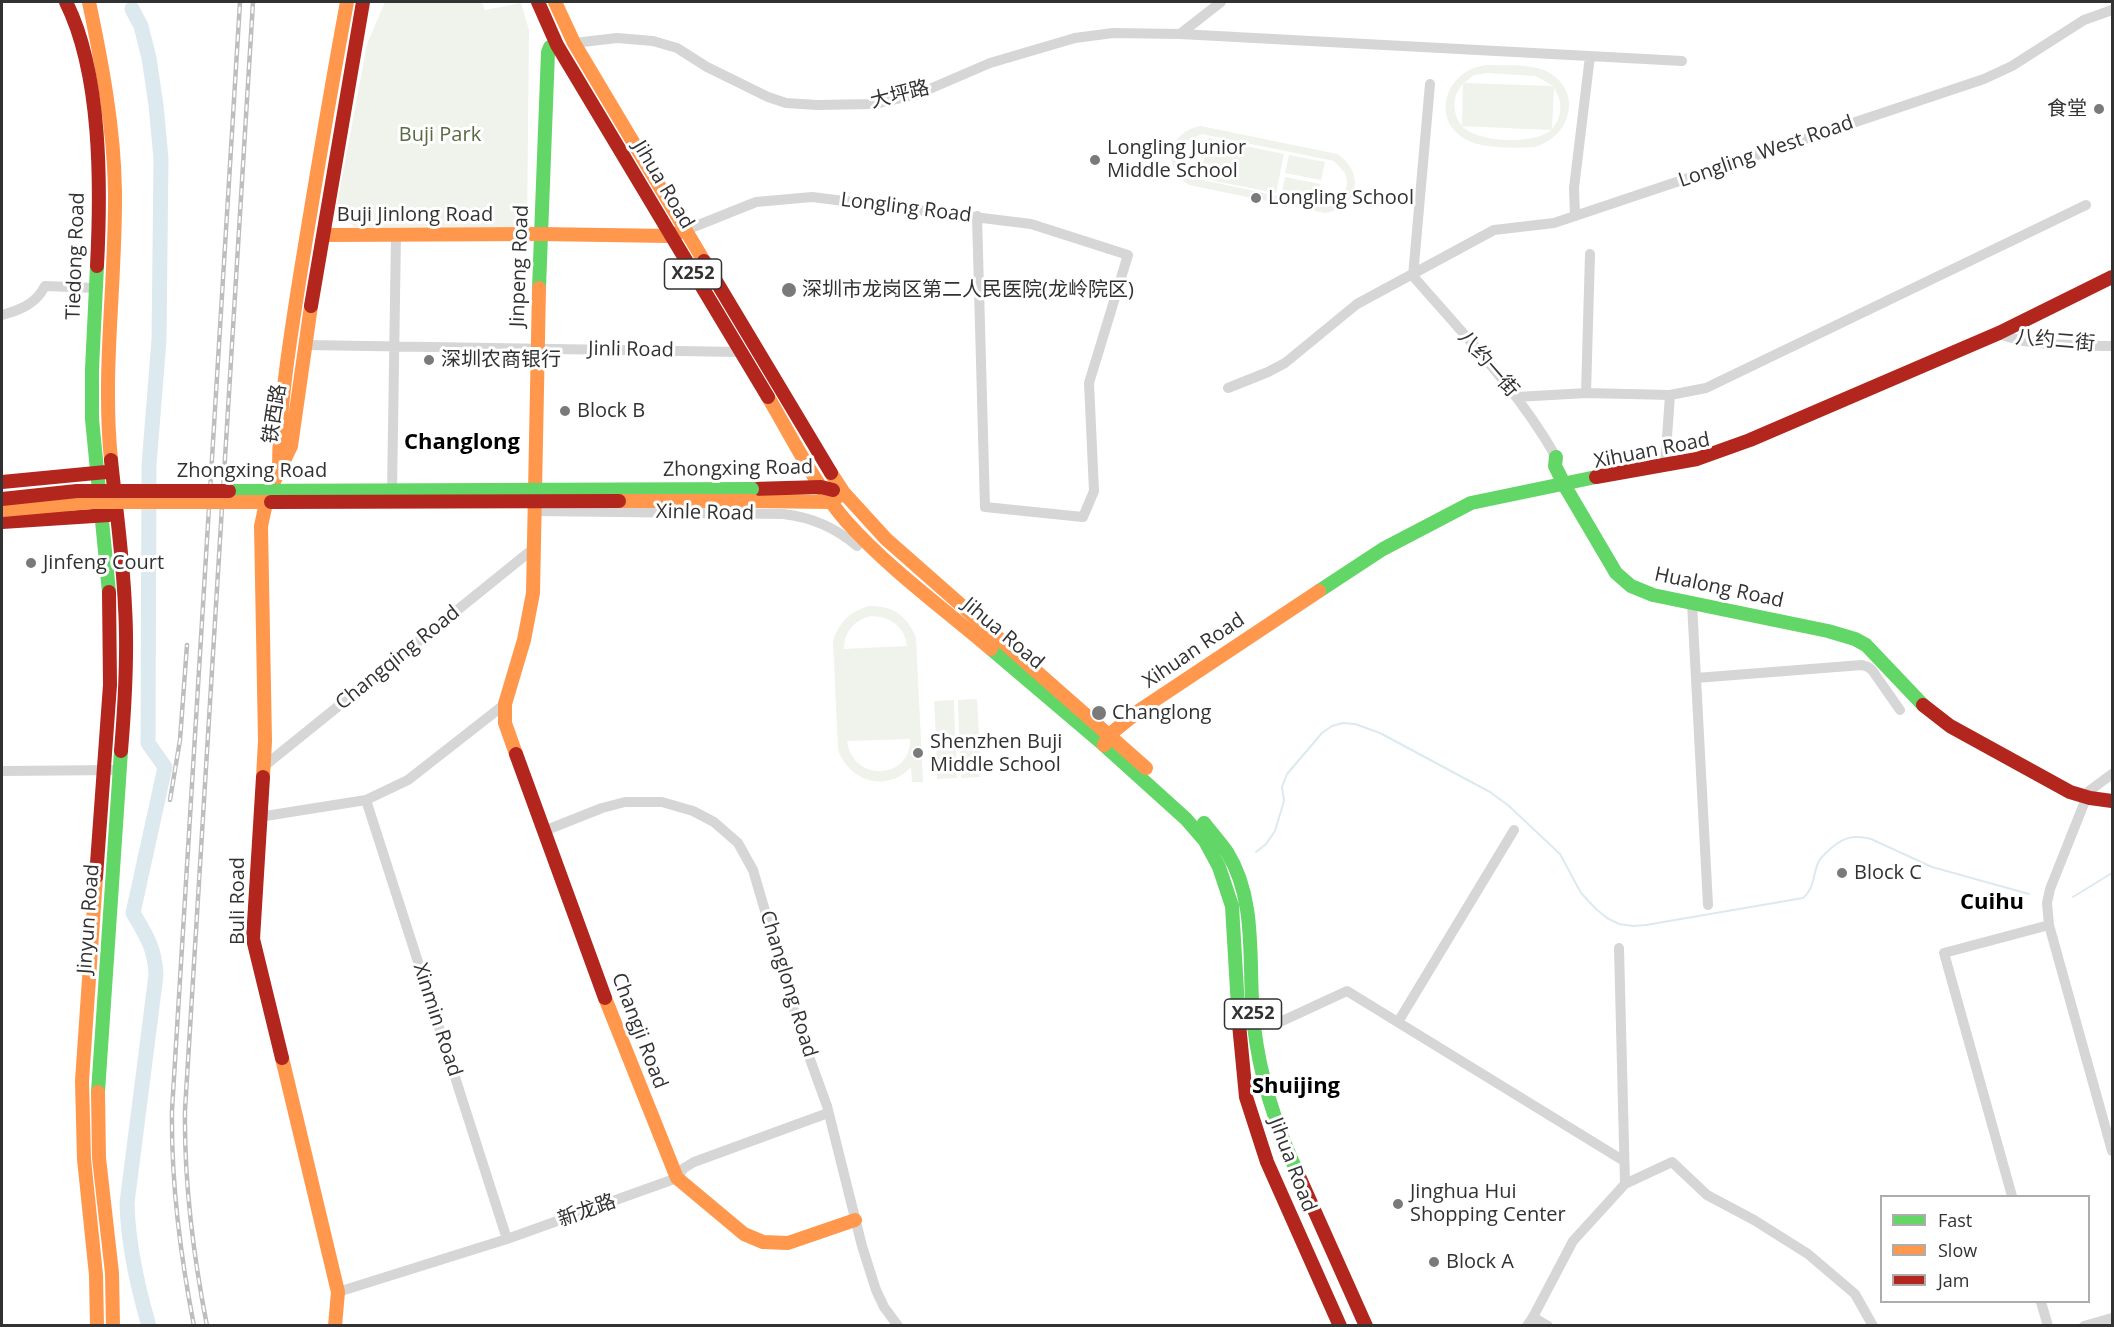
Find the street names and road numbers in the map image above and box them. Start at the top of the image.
street label: 大坪路 [868,76,932,114]
street label: Longling West Road [1675,111,1857,193]
street label: Jihua Road [627,136,699,234]
street label: Longling Road [839,188,973,228]
street label: Tiedong Road [62,192,90,320]
street label: Buji Jinlong Road [337,203,493,227]
street label: Jinpeng Road [506,205,534,327]
road number: X252 [664,259,722,289]
street label: 八约一街 [1453,326,1523,402]
street label: 八约二街 [2014,326,2096,356]
street label: Jinli Road [588,337,674,363]
street label: 铁西路 [258,382,292,446]
street label: Xihuan Road [1592,428,1712,474]
street label: Zhongxing Road [663,456,813,482]
street label: Zhongxing Road [177,459,327,483]
street label: Xinle Road [656,500,754,526]
street label: Hualong Road [1652,563,1786,613]
street label: Jihua Road [957,593,1049,675]
street label: Changqing Road [331,601,465,715]
street label: Xihuan Road [1139,608,1249,694]
street label: Buli Road [226,857,250,945]
street label: Jinyun Road [73,863,105,975]
street label: Changlong Road [754,908,822,1060]
street label: Xinmin Road [407,960,467,1080]
street label: Changji Road [606,970,672,1092]
road number: X252 [1224,999,1282,1029]
street label: Jihua Road [1263,1114,1321,1216]
street label: 新龙路 [555,1189,619,1233]

